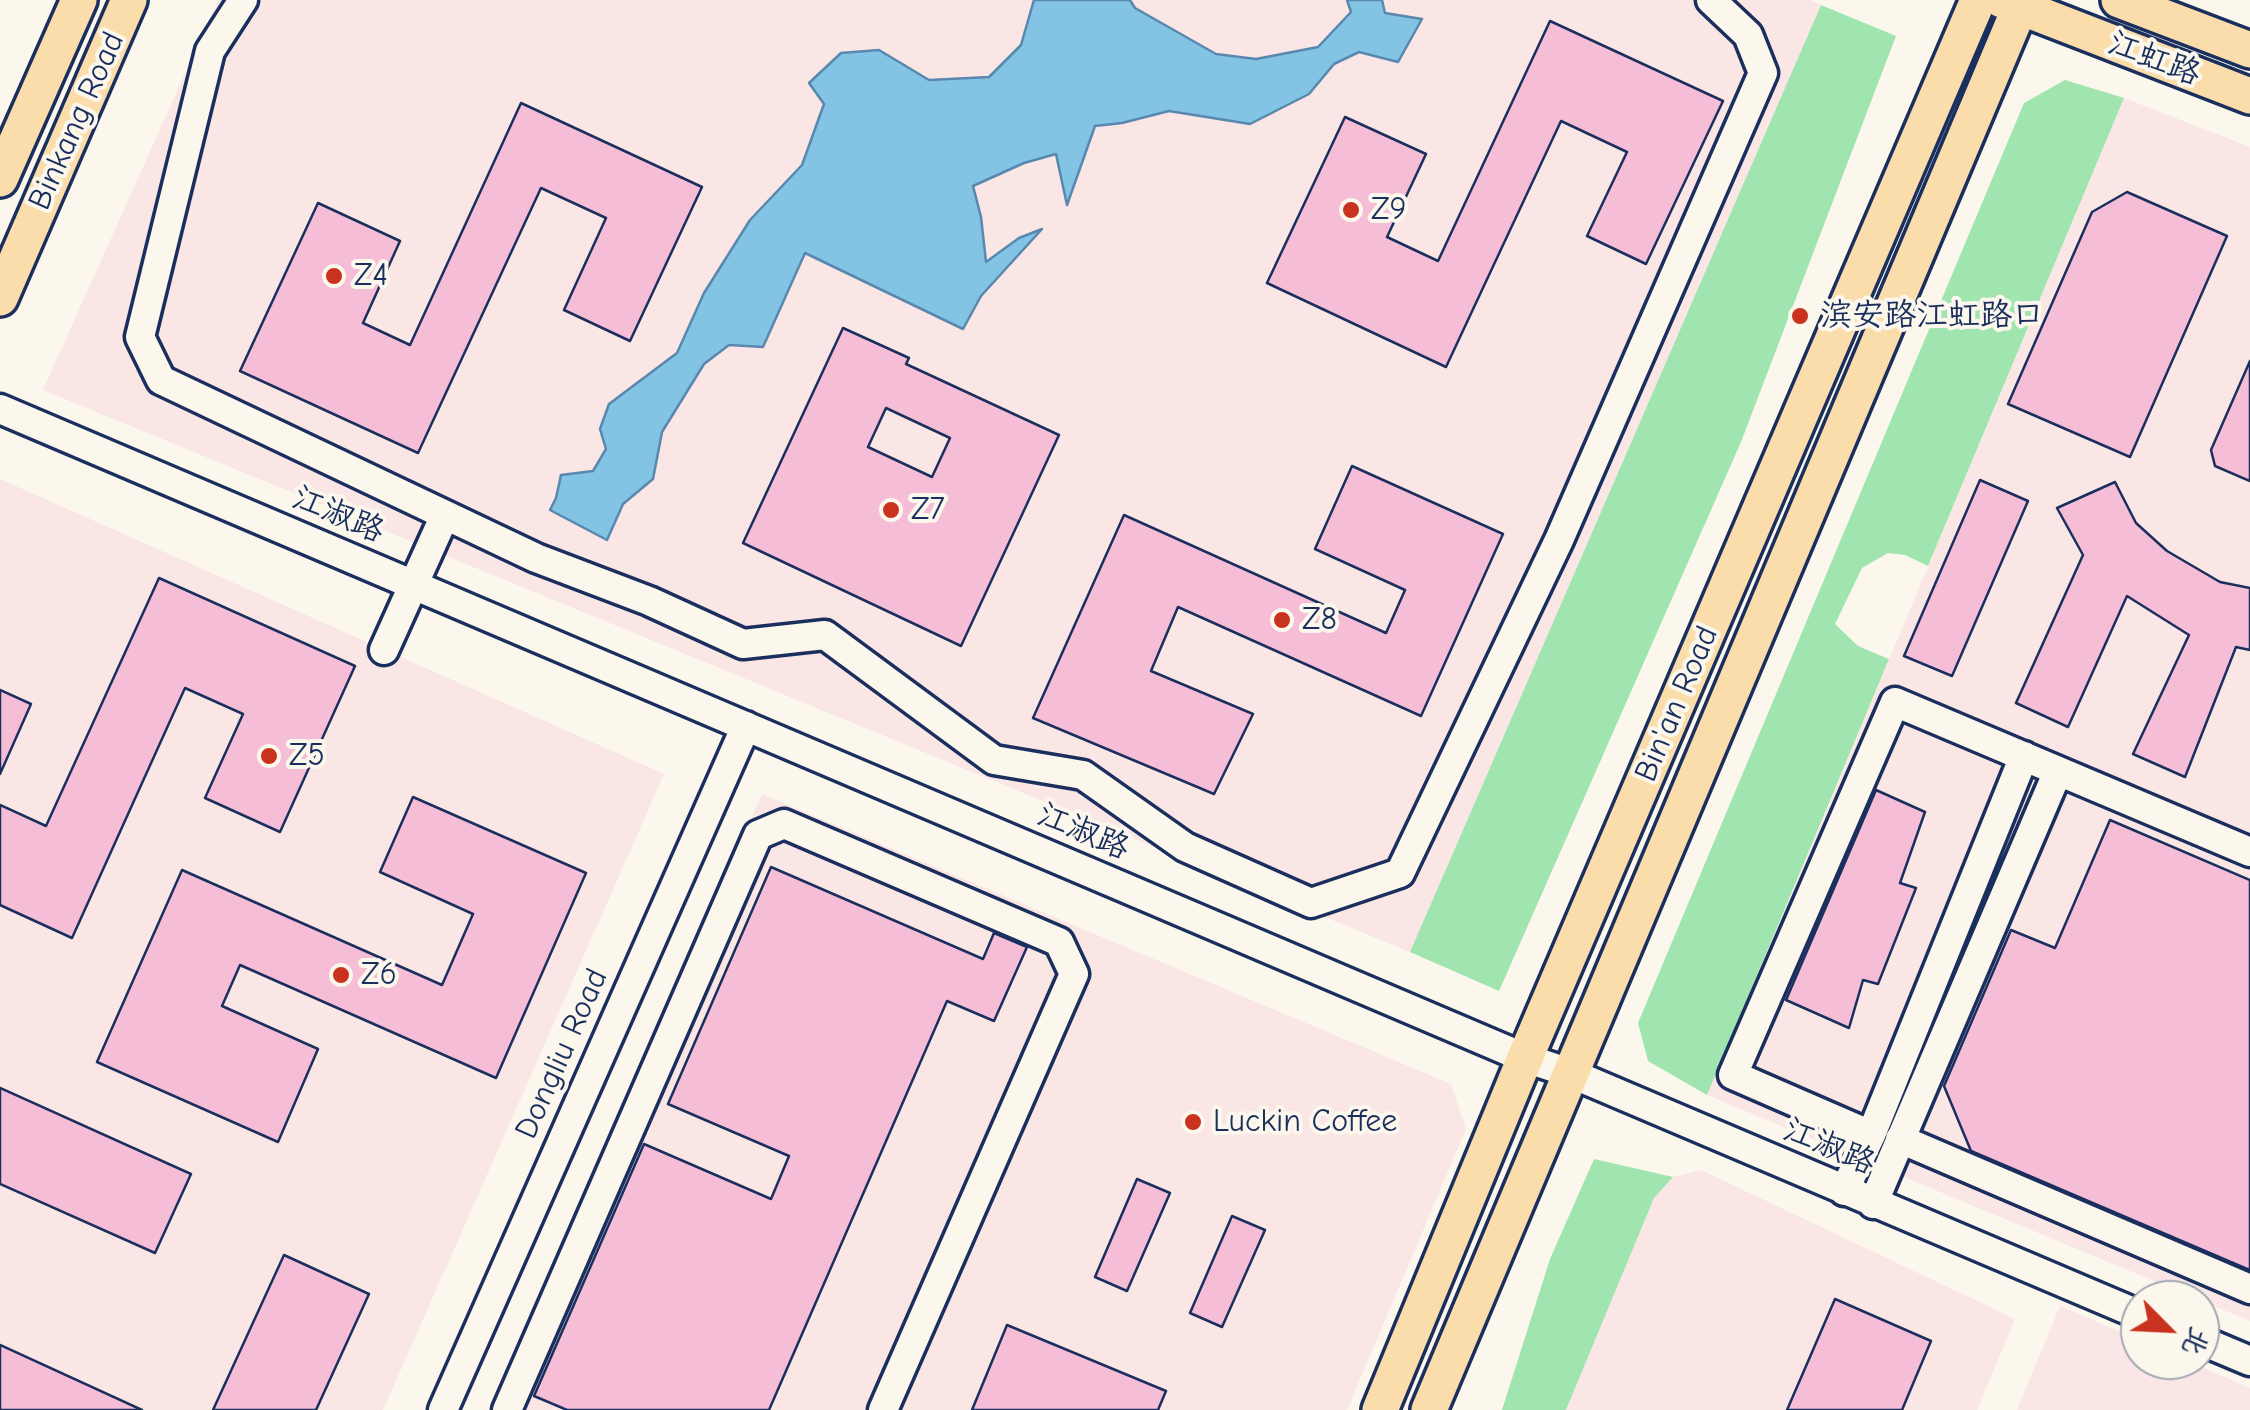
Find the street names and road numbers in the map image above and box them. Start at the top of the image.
street label: 江虹路 [2102,24,2206,94]
street label: Binkang Road [21,26,133,216]
street label: 江淑路 [286,479,390,551]
street label: Bin'an Road [1627,621,1727,787]
street label: 江淑路 [1031,796,1135,868]
street label: Dongliu Road [507,963,617,1145]
street label: 江淑路 [1777,1111,1881,1183]

